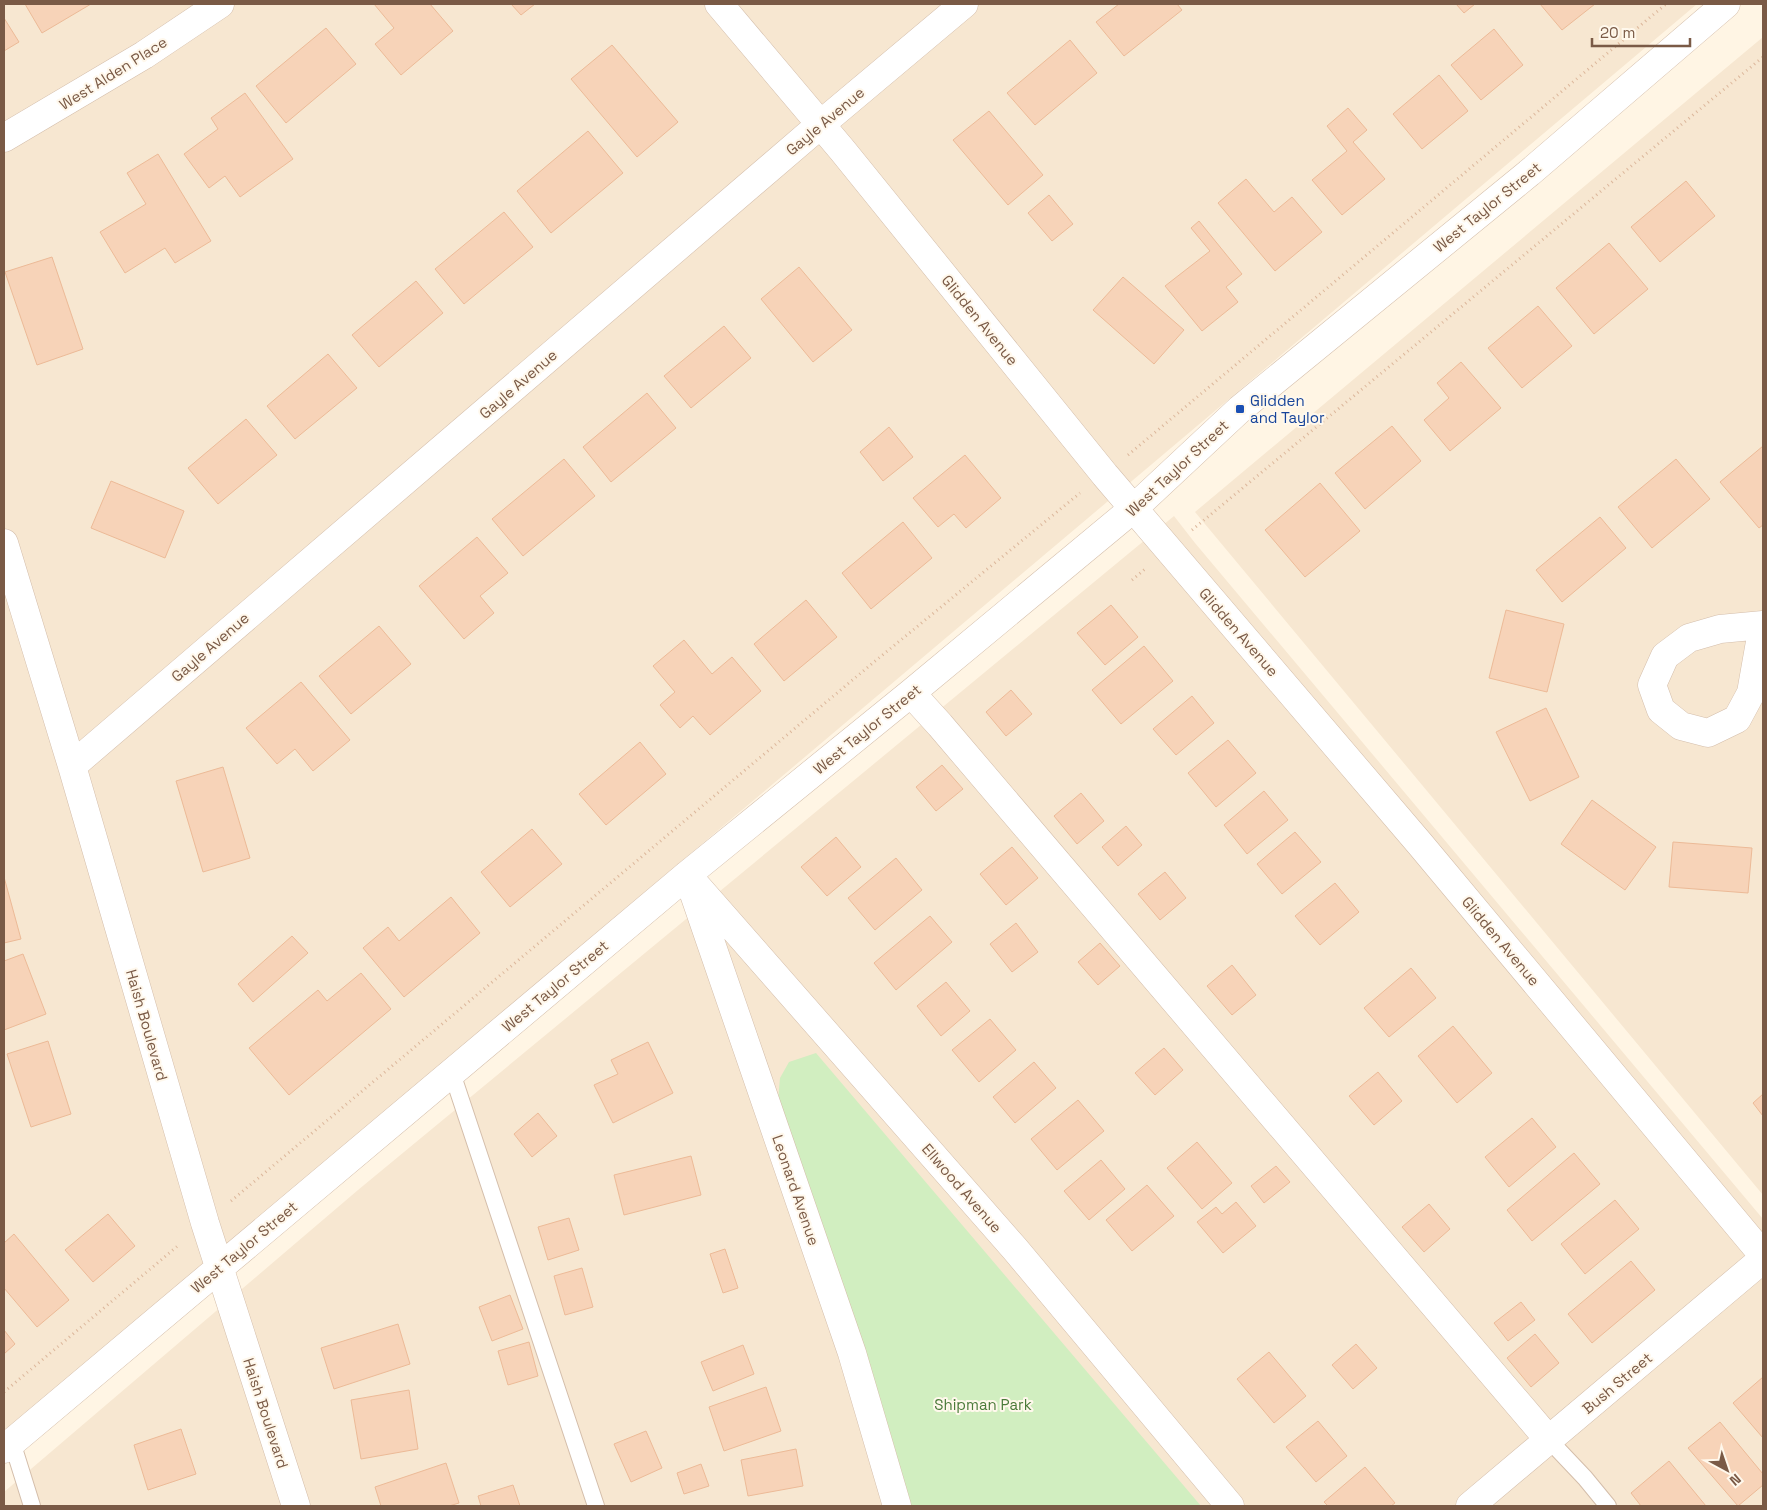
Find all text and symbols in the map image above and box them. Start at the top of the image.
scale bar [1592,15,1690,47]
text: 20 m [1600,23,1635,42]
street label: West Alden Place [55,32,171,114]
street label: Gayle Avenue [782,83,868,159]
street label: West Taylor Street [1429,158,1545,256]
street label: Glidden Avenue [938,271,1022,369]
street label: Gayle Avenue [475,345,561,423]
place label: Glidden and Taylor [1250,391,1325,427]
marker: Glidden and Taylor [1234,403,1246,415]
street label: West Taylor Street [1122,416,1232,520]
street label: Glidden Avenue [1195,584,1283,680]
street label: Gayle Avenue [167,608,253,686]
street label: West Taylor Street [809,680,925,778]
street label: Glidden Avenue [1458,892,1544,990]
street label: West Taylor Street [498,936,612,1036]
street label: Haish Boulevard [122,967,172,1083]
street label: Leonard Avenue [768,1132,824,1248]
street label: Ellwood Avenue [918,1139,1006,1237]
street label: West Taylor Street [187,1197,301,1297]
street label: Bush Street [1578,1348,1656,1418]
street label: Haish Boulevard [239,1355,293,1471]
park label: Shipman Park [934,1395,1032,1414]
north arrow [1702,1445,1752,1495]
text: N [1726,1470,1745,1490]

